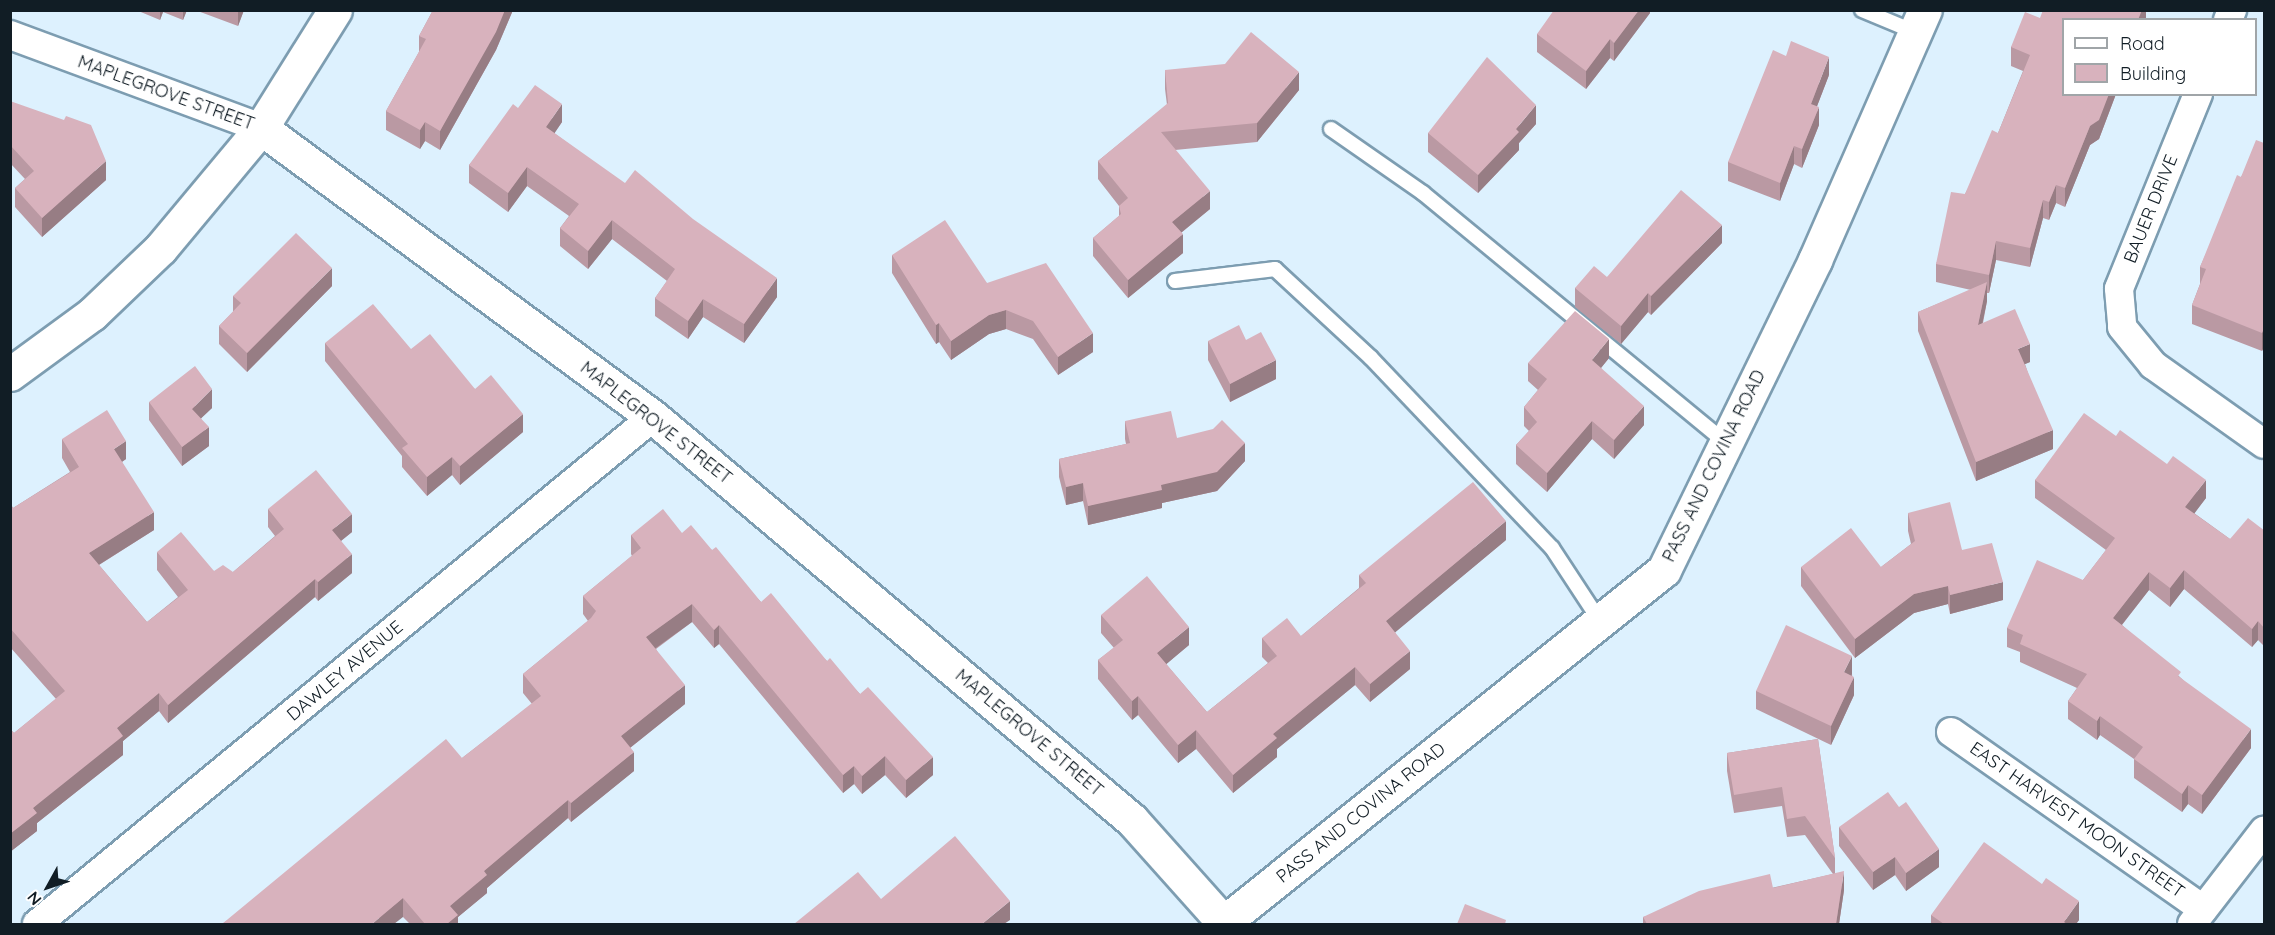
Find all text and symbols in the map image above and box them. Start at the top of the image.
legend [2062,18,2257,96]
text: Road [2120,32,2165,55]
street label: MAPLEGROVE STREET [75,51,257,135]
text: Building [2120,62,2186,85]
street label: BAUER DRIVE [2119,152,2183,266]
street label: MAPLEGROVE STREET [576,357,736,489]
street label: PASS AND COVINA ROAD [1658,366,1770,566]
street label: DAWLEY AVENUE [283,616,407,726]
street label: MAPLEGROVE STREET [951,665,1107,801]
street label: EAST HARVEST MOON STREET [1965,737,2189,903]
street label: PASS AND COVINA ROAD [1272,738,1450,888]
north arrow [18,857,78,917]
text: N [23,888,46,910]

